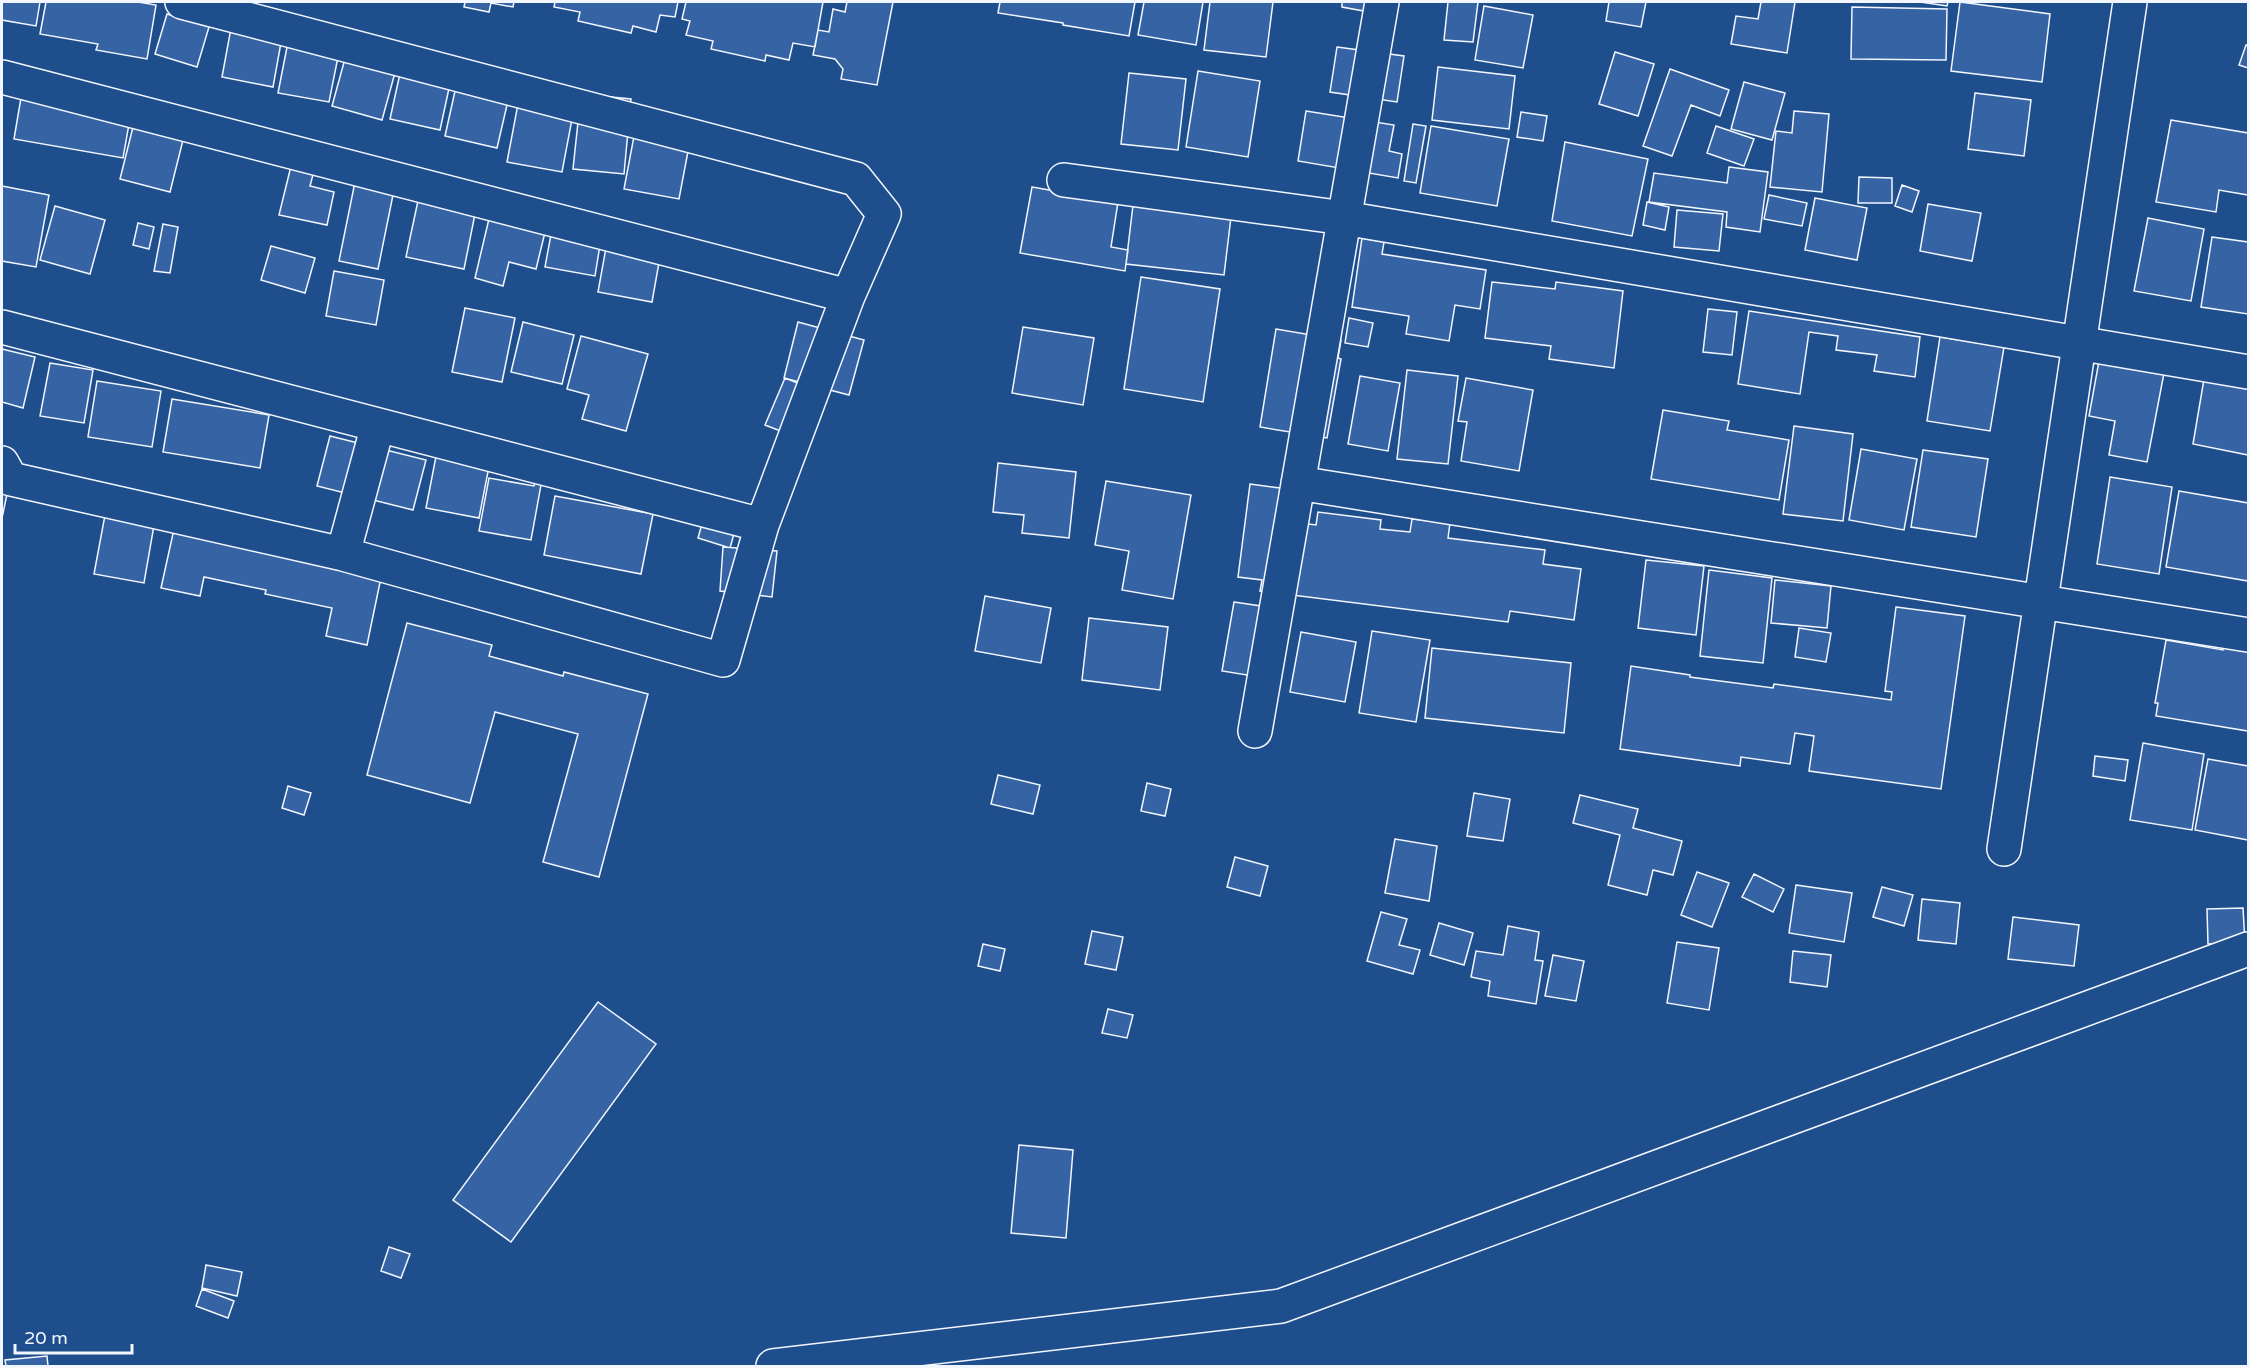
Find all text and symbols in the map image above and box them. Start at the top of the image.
scale bar [15,1317,132,1355]
text: 20 m [24,1327,68,1349]

